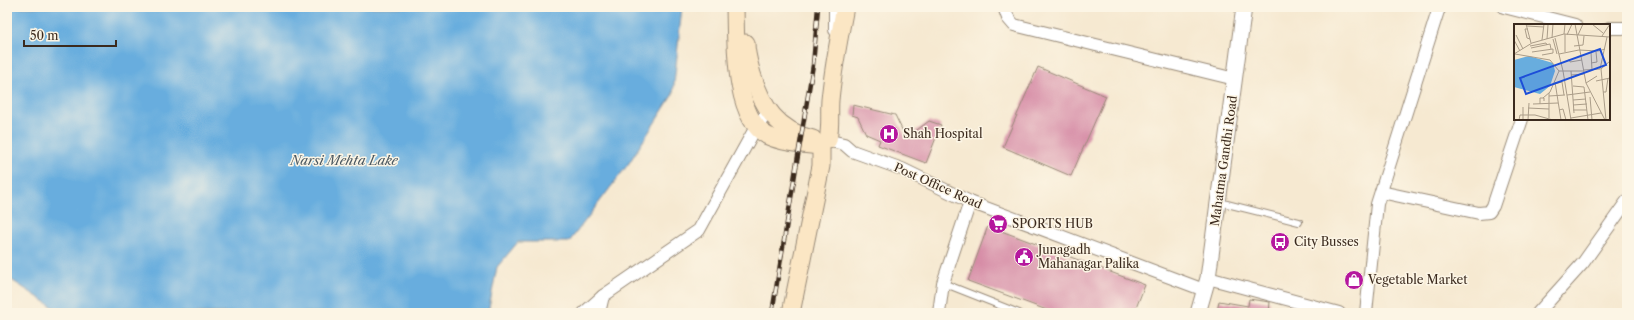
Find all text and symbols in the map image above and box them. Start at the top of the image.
scale bar [24,22,116,48]
inset map [1514,24,1610,120]
text: 50 m [30,28,59,43]
street label: Mahatma Gandhi Road [1207,94,1240,227]
hospital icon: Shah Hospital [878,123,900,145]
place label: Shah Hospital [903,126,983,141]
water label: Narsi Mehta Lake [289,152,399,168]
street label: Post Office Road [892,159,985,212]
supermarket icon: SPORTS HUB [987,213,1009,235]
place label: SPORTS HUB [1012,216,1093,231]
bus stop icon: City Busses [1269,231,1291,253]
place label: City Busses [1294,234,1359,249]
place label: Junagadh Mahanagar Palika [1036,242,1140,271]
public building icon: Junagadh Mahanagar Palika [1013,246,1035,268]
shop icon: Vegetable Market [1343,269,1365,291]
place label: Vegetable Market [1367,272,1468,287]

